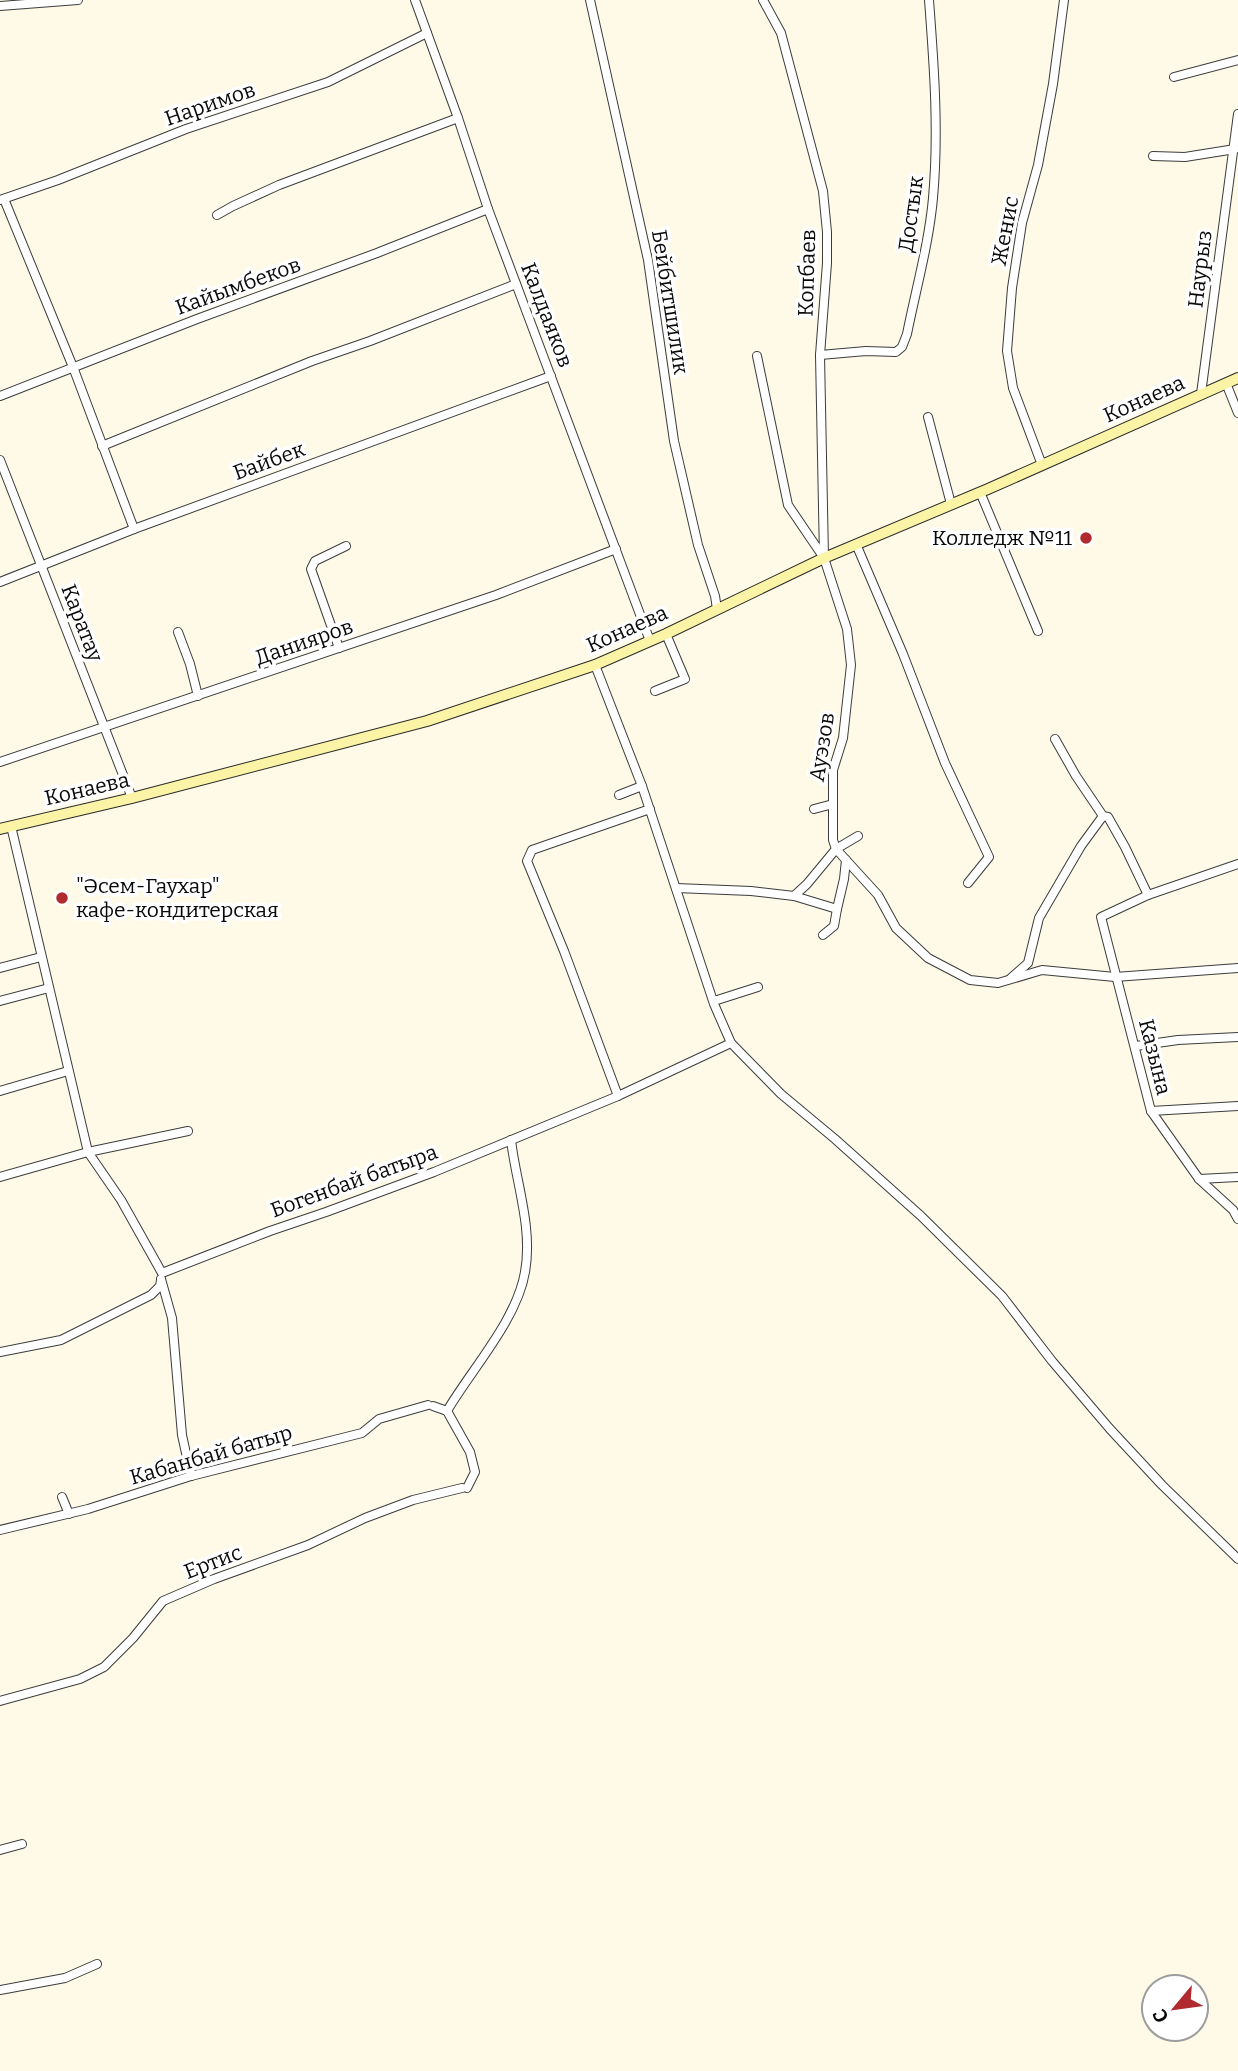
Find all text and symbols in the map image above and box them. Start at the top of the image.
street label: Наримов [161,76,259,132]
street label: Достык [893,174,929,254]
street label: Женис [986,194,1025,268]
street label: Бейбитшилик [646,228,694,377]
street label: Копбаев [792,229,822,317]
street label: Наурыз [1182,229,1218,309]
street label: Кайымбеков [172,251,304,321]
street label: Калдаяков [515,259,579,371]
street label: Конаева [1099,369,1189,428]
street label: Байбек [230,436,309,486]
place label: Колледж №11 [932,525,1072,551]
marker: Колледж №11 [1078,530,1094,546]
street label: Каратау [55,581,109,666]
street label: Конаева [582,599,672,658]
street label: Данияров [252,613,356,671]
street label: Ауэзов [804,711,840,783]
street label: Конаева [42,767,132,811]
place label: "Әсем-Гаухар" кафе-кондитерская [76,873,279,923]
marker: "Әсем-Гаухар" кафе-кондитерская [54,890,70,906]
street label: Казына [1133,1016,1177,1098]
street label: Богенбай батыра [267,1139,442,1223]
street label: Кабанбай батыр [127,1419,295,1491]
street label: Ертис [180,1539,246,1585]
north arrow [1140,1973,1210,2043]
text: С [1148,2005,1174,2027]

